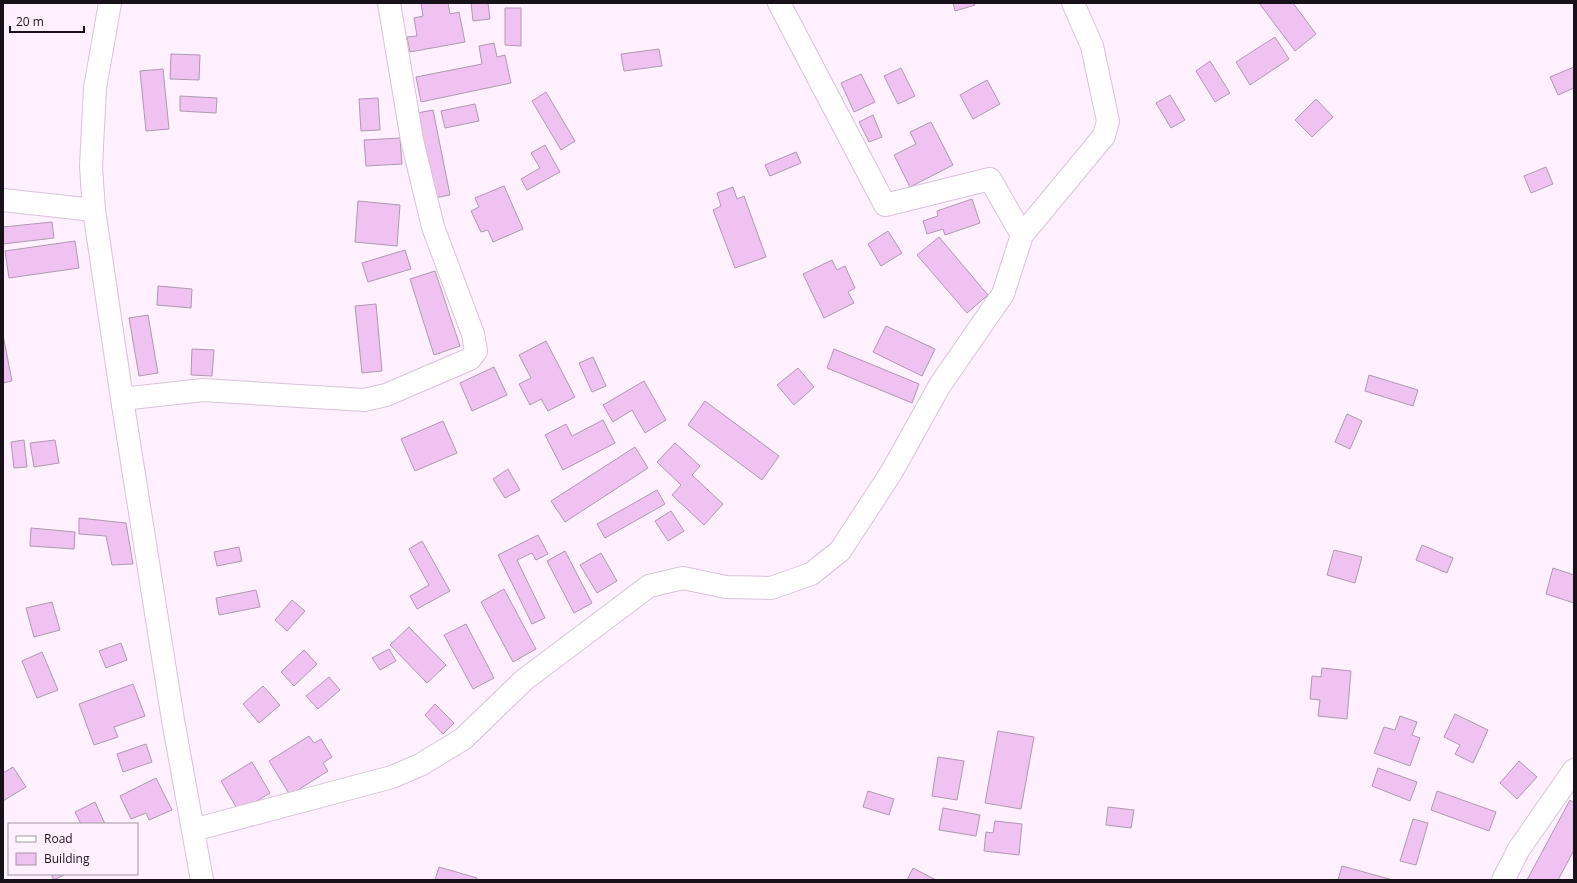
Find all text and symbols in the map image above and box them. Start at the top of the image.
scale bar [10,8,84,34]
text: 20 m [16,13,44,30]
legend [8,823,138,875]
text: Road [44,830,73,847]
text: Building [44,850,90,867]

